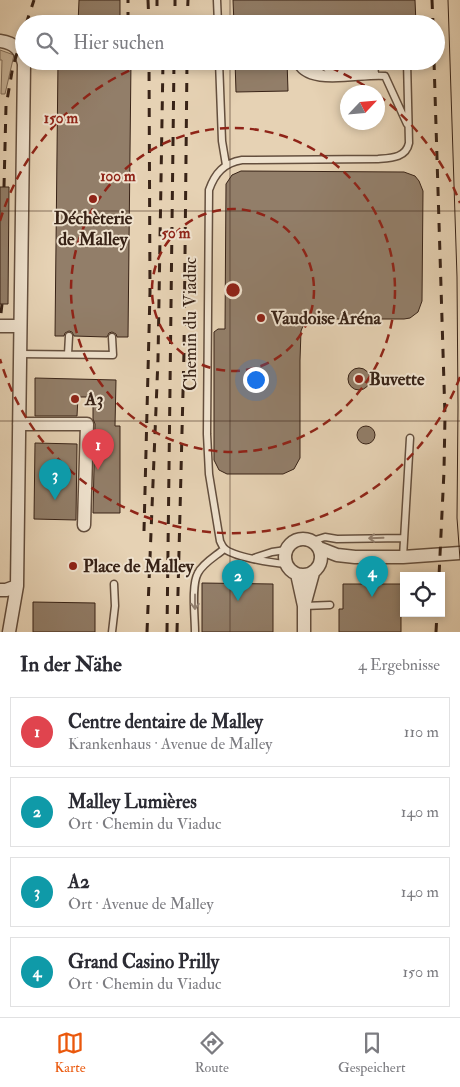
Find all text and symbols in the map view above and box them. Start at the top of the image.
search box [15,15,445,70]
icon: search [33,29,61,57]
text: Hier suchen [73,31,164,55]
north arrow [340,85,385,130]
text: 150 m [44,109,78,128]
text: 100 m [100,167,136,186]
marker: Déchèterie de Malley [87,193,99,205]
place label: Déchèterie de Malley [54,207,133,251]
text: 50 m [162,224,191,243]
street label: Chemin du Viaduc [179,257,202,391]
centre of rings [224,281,242,299]
place label: Vaudoise Aréna [270,307,382,330]
marker: Vaudoise Aréna [255,312,267,324]
your location [243,367,269,393]
place label: Buvette [369,368,425,391]
marker: Buvette [353,373,365,385]
place label: A3 [84,388,103,411]
marker: A3 [69,393,81,405]
pin: 1 [82,429,114,470]
pin: 3 [39,459,71,500]
one-way arrow [368,534,384,543]
place label: Place de Malley [83,555,195,578]
pin: 4 [356,556,388,597]
marker: Place de Malley [67,560,79,572]
pin: 2 [222,560,254,601]
map controls [400,572,445,617]
button: locate [400,572,445,617]
one-way arrow [190,593,200,609]
text: In der Nähe [20,651,122,678]
text: 4 Ergebnisse [358,655,440,675]
text: Centre dentaire de Malley [68,710,263,734]
text: 1 [34,722,40,742]
text: 110 m [404,722,439,742]
text: Krankenhaus · Avenue de Malley [68,734,272,754]
text: Malley Lumières [68,790,197,814]
text: 2 [33,802,41,822]
text: 140 m [401,802,439,822]
text: Ort · Chemin du Viaduc [68,814,221,834]
text: A2 [68,870,90,894]
text: 3 [34,882,40,902]
text: 140 m [401,882,439,902]
text: Ort · Avenue de Malley [68,894,214,914]
text: Grand Casino Prilly [68,950,219,974]
text: 4 [33,962,41,982]
text: 150 m [402,962,439,982]
text: Ort · Chemin du Viaduc [68,974,221,994]
tab: Karte [55,1029,86,1076]
tab: Route [195,1029,229,1076]
tab: Gespeichert [338,1029,405,1076]

